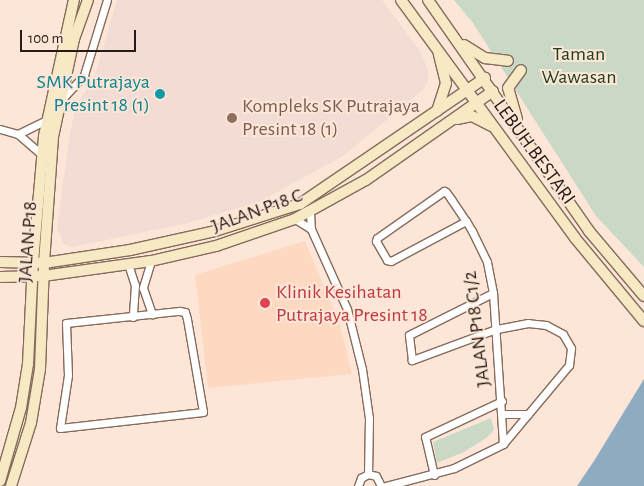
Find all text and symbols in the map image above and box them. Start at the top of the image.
scale bar [22,20,139,52]
text: 100 m [28,31,63,46]
park label: Taman Wawasan [542,43,616,90]
place label: SMK Putrajaya Presint 18 (1) [37,70,150,117]
marker: SMK Putrajaya Presint 18 (1) [154,88,166,100]
place label: Kompleks SK Putrajaya Presint 18 (1) [242,94,420,141]
street label: LEBUH BESTARI [488,95,580,209]
marker: Kompleks SK Putrajaya Presint 18 (1) [226,112,238,124]
street label: JALAN P18 C [208,183,306,239]
street label: JALAN P18 [13,201,43,283]
street label: JALAN P18 C1/2 [458,270,496,388]
place label: Klinik Kesihatan Putrajaya Presint 18 [276,280,428,327]
marker: Klinik Kesihatan Putrajaya Presint 18 [258,296,272,310]

